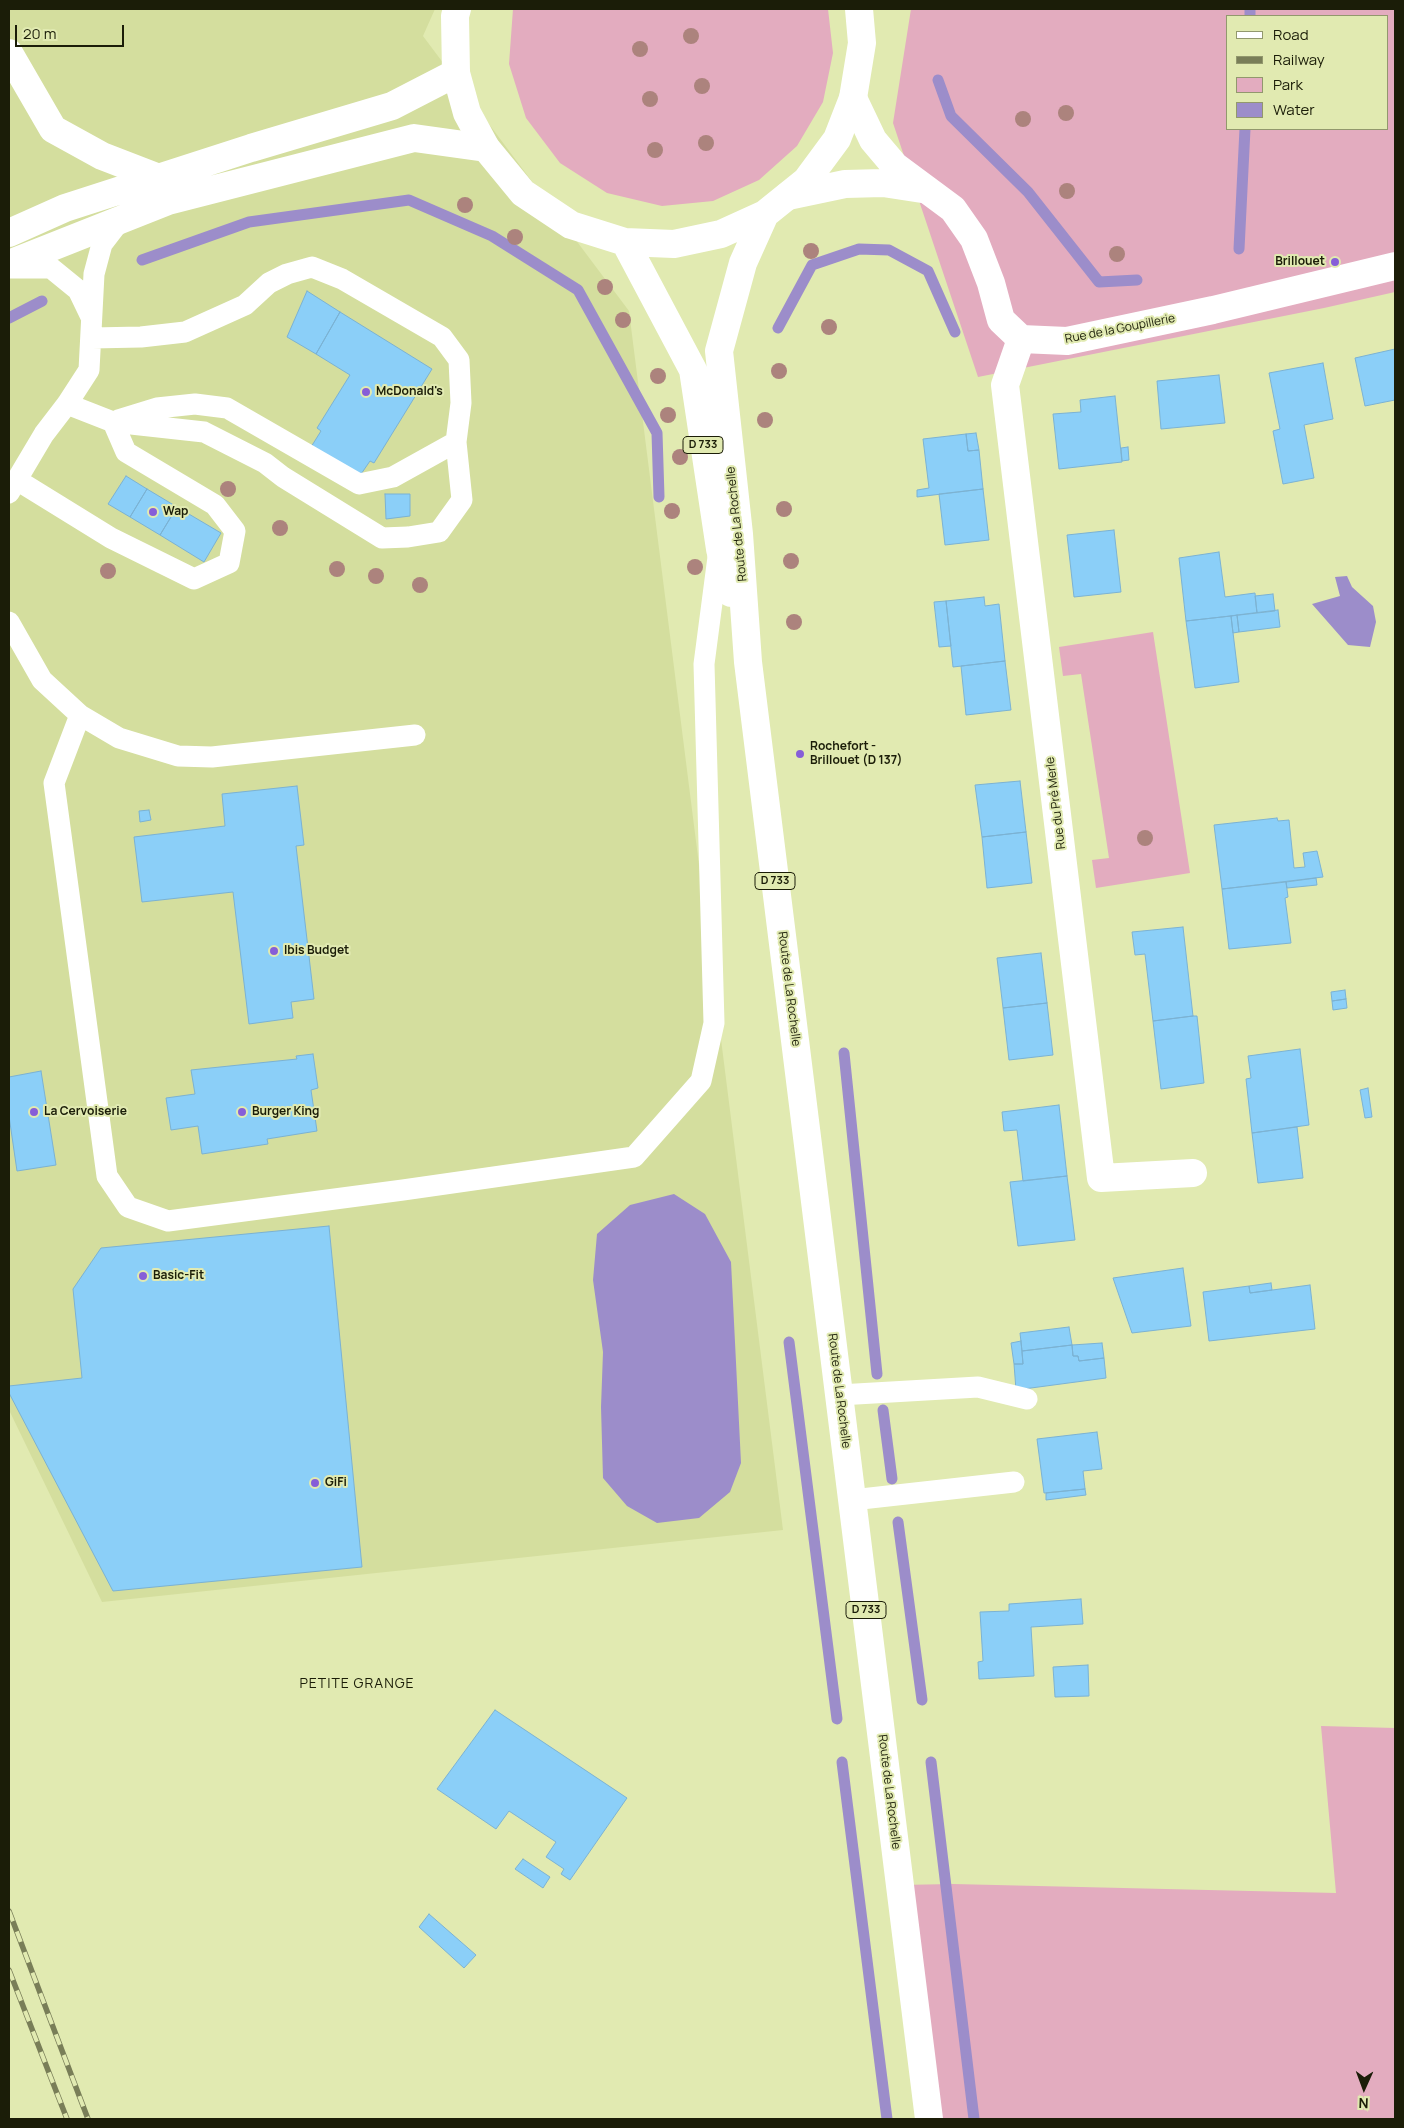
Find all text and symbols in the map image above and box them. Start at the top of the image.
scale bar [18,15,126,47]
legend [1226,15,1389,130]
text: 20 m [23,23,56,44]
text: Road [1273,24,1309,45]
text: Railway [1273,49,1325,70]
text: Park [1273,74,1303,95]
text: Water [1273,99,1315,120]
place label: Brillouet [1275,255,1325,269]
marker: Brillouet [1329,256,1341,268]
street label: Rue de la Goupillerie [1064,311,1176,347]
place label: McDonald's [376,385,443,399]
marker: McDonald's [360,386,372,398]
road number: D 733 [683,436,723,454]
street label: Route de La Rochelle [724,466,750,582]
place label: Wap [163,505,188,519]
marker: Wap [147,506,159,518]
place label: Rochefort - Brillouet (D 137) [810,740,903,768]
marker: Rochefort - Brillouet (D 137) [794,748,806,760]
street label: Rue du Pré Merle [1043,756,1069,850]
road number: D 733 [755,872,795,889]
street label: Route de La Rochelle [775,931,803,1047]
place label: Ibis Budget [284,944,349,958]
marker: Ibis Budget [268,945,280,957]
place label: La Cervoiserie [44,1105,127,1119]
place label: Burger King [252,1105,319,1119]
marker: La Cervoiserie [28,1106,40,1118]
marker: Burger King [236,1106,248,1118]
place label: Basic-Fit [153,1269,204,1283]
marker: Basic-Fit [137,1270,149,1282]
street label: Route de La Rochelle [825,1333,853,1449]
place label: GiFi [325,1476,347,1490]
marker: GiFi [309,1477,321,1489]
road number: D 733 [846,1602,886,1618]
district label: PETITE GRANGE [298,1676,416,1692]
street label: Route de La Rochelle [875,1734,903,1850]
north arrow [1339,2063,1389,2113]
text: N [1358,2094,1369,2113]

